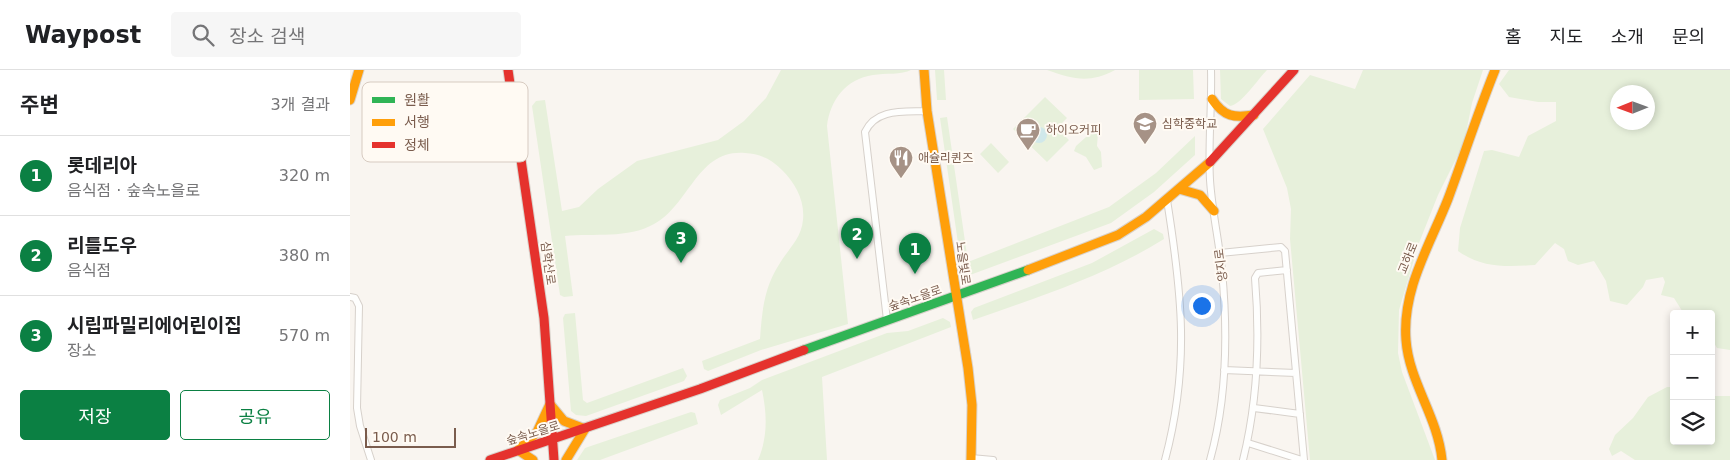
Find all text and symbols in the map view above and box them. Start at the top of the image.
search box [171,12,521,57]
text: Waypost [25,21,141,49]
icon: search [189,21,217,49]
text: 장소 검색 [229,25,305,47]
text: 홈 [1505,26,1522,47]
text: 지도 [1550,26,1583,47]
text: 소개 [1611,26,1644,47]
text: 문의 [1672,26,1705,47]
legend [362,82,528,162]
north arrow [1610,85,1655,130]
text: 원활 [404,92,430,108]
text: 주변 [20,93,59,117]
text: 3개 결과 [271,95,330,114]
school or university icon: 심학중학교 [1132,111,1158,145]
text: 서행 [404,114,430,130]
cafe icon: 하이오커피 [1015,117,1041,151]
place label: 심학중학교 [1162,117,1217,131]
place label: 하이오커피 [1046,123,1101,137]
text: 정체 [404,137,430,153]
restaurant icon: 애슐리퀸즈 [888,145,914,179]
place label: 애슐리퀸즈 [918,151,973,165]
text: 롯데리아 [67,154,137,176]
text: 1 [30,166,42,185]
text: 320 m [279,166,330,185]
text: 음식점 · 숲속노을로 [67,181,200,200]
pin: 2 [841,218,873,259]
pin: 3 [665,222,697,263]
pin: 1 [899,233,931,274]
text: 리틀도우 [67,234,137,256]
street label: 심학산로 [538,240,558,286]
street label: 노을빛로 [953,240,973,286]
street label: 교하로 [1395,240,1421,276]
text: 2 [30,246,42,265]
text: 380 m [279,246,330,265]
street label: 양지로 [1212,248,1230,282]
text: 음식점 [67,261,111,280]
street label: 숲속노을로 [887,282,943,314]
your location [1189,293,1215,319]
map controls [1670,310,1715,445]
button: + [1670,310,1715,355]
text: 시립파밀리에어린이집 [67,314,242,336]
text: 3 [30,326,42,345]
text: 570 m [279,326,330,345]
text: 장소 [67,341,96,360]
button: − [1670,355,1715,400]
button: 저장 [20,390,170,440]
button: 공유 [180,390,330,440]
button: layers [1670,400,1715,445]
street label: 숲속노을로 [505,418,561,448]
scale bar [365,425,456,448]
text: 100 m [372,429,417,445]

